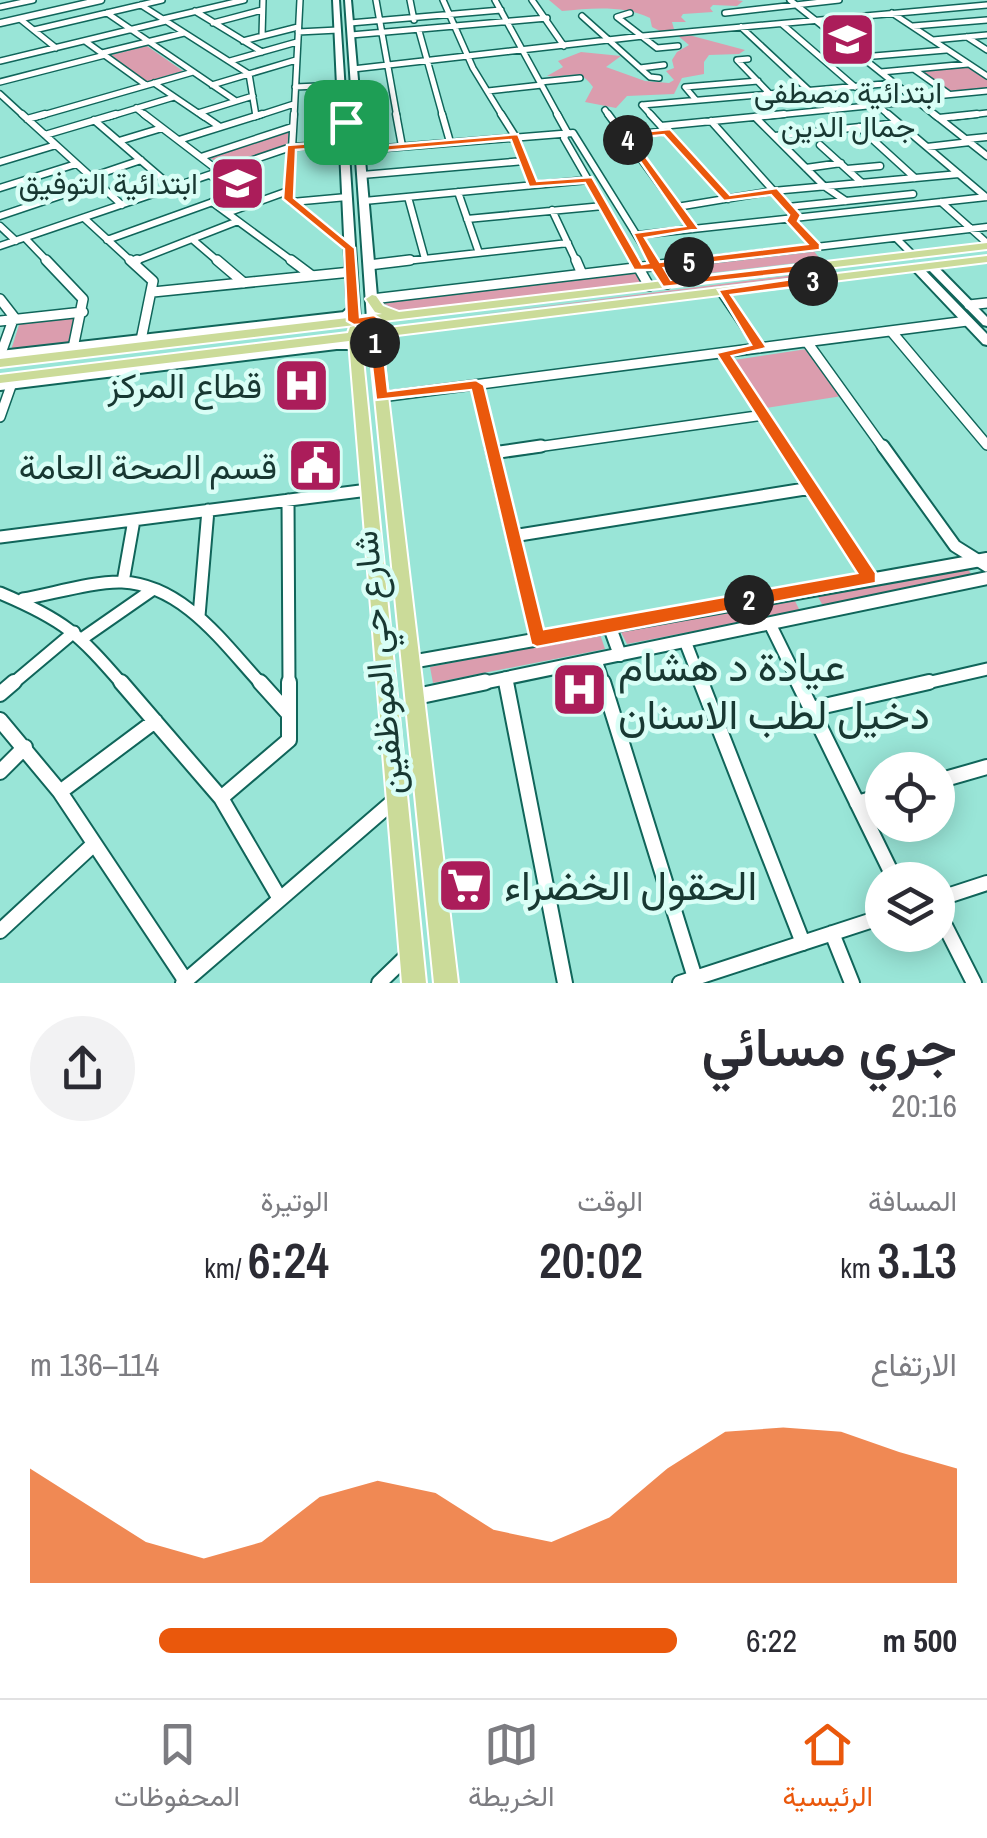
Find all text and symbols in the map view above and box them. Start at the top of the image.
school or university icon: ابتدائية مصطفى جمال الدين [818,10,878,70]
place label: ابتدائية مصطفى جمال الدين [754,72,942,146]
pin [304,80,389,165]
icon: arrive [319,95,374,150]
pin: 4 [603,115,653,165]
text: 4 [622,121,634,159]
school or university icon: ابتدائية التوفيق [207,153,267,213]
place label: ابتدائية التوفيق [19,163,198,203]
pin: 5 [664,237,714,287]
text: 5 [683,243,695,281]
pin: 3 [788,256,838,306]
text: 3 [807,262,819,300]
pin: 1 [350,318,400,368]
text: 1 [369,324,381,362]
hospital icon: قطاع المركز [271,355,331,415]
place label: قطاع المركز [107,362,262,410]
public building icon: قسم الصحة العامة [286,436,346,496]
place label: قسم الصحة العامة [19,443,277,490]
street label: شارع حي الموظفين [341,528,421,798]
pin: 2 [724,575,774,625]
text: 2 [743,581,755,619]
place label: عيادة د هشام دخيل لطب الاسنان [618,638,930,742]
hospital icon: عيادة د هشام دخيل لطب الاسنان [549,660,609,720]
map controls [865,752,955,952]
button: locate [865,752,955,842]
supermarket icon: الحقول الخضراء [435,855,495,915]
place label: الحقول الخضراء [504,857,757,913]
button: layers [865,862,955,952]
text: جري مسائي [701,1009,957,1083]
button: share [30,1016,135,1121]
text: 20:16 [891,1084,957,1127]
text: الوتيرة [261,1182,329,1220]
text: الوقت [577,1182,643,1220]
text: المسافة [868,1182,957,1220]
text: 6:24 [248,1226,329,1294]
text: 20:02 [539,1226,643,1294]
text: 3.13 [877,1226,957,1294]
text: /km [204,1249,248,1287]
text: km [840,1249,877,1287]
text: 114–136 m [30,1343,159,1386]
text: الارتفاع [870,1343,957,1386]
text: 6:22 [746,1619,797,1662]
text: 500 m [883,1619,957,1662]
tab: المحفوظات [114,1717,240,1821]
tab: الخريطة [468,1717,555,1821]
tab: الرئيسية [783,1717,873,1821]

